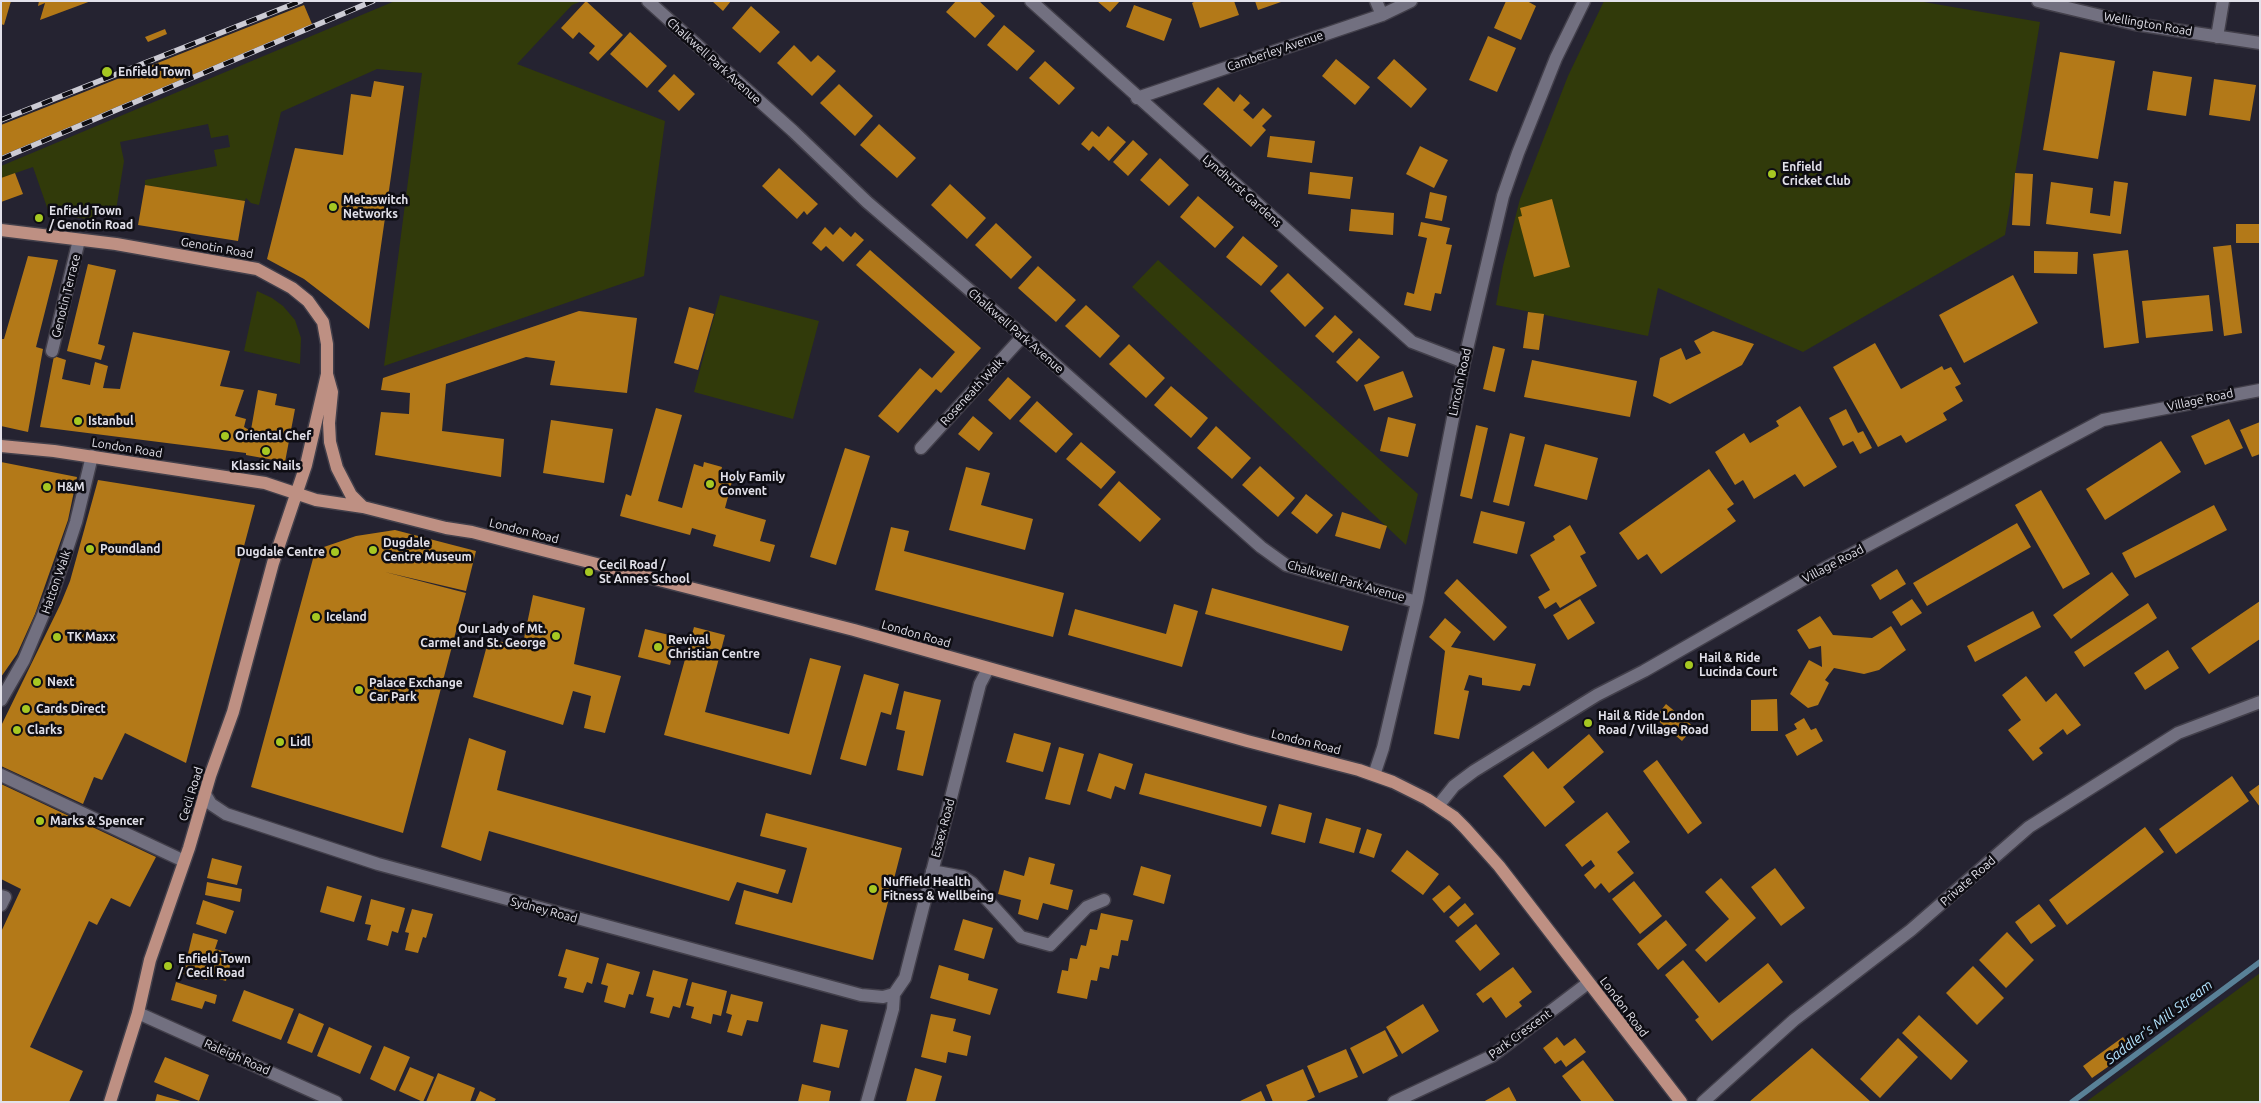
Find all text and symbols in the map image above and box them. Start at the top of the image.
street label: Wellington Road [2103,9,2193,39]
street label: Chalkwell Park Avenue [664,15,764,107]
street label: Camberley Avenue [1225,28,1325,74]
marker: Enfield Town [100,65,114,79]
place label: Enfield Town [118,65,191,79]
street label: Lyndhurst Gardens [1200,152,1284,230]
place label: Enfield Cricket Club [1782,160,1851,188]
marker: Enfield Cricket Club [1766,168,1778,180]
place label: Metaswitch Networks [343,193,408,221]
marker: Metaswitch Networks [327,201,339,213]
place label: Enfield Town / Genotin Road [49,204,133,232]
marker: Enfield Town / Genotin Road [33,212,45,224]
street label: Genotin Road [180,235,254,261]
street label: Genotin Terrace [49,253,83,339]
street label: Chalkwell Park Avenue [965,286,1067,376]
street label: Lincoln Road [1446,347,1474,417]
street label: Roseneath Walk [937,355,1007,429]
street label: Village Road [2166,386,2234,414]
place label: Istanbul [88,414,134,428]
marker: Istanbul [72,415,84,427]
place label: Oriental Chef [235,429,311,443]
marker: Oriental Chef [219,430,231,442]
street label: London Road [91,435,163,461]
marker: Klassic Nails [260,445,272,457]
place label: Klassic Nails [231,459,301,473]
place label: Holy Family Convent [720,470,785,498]
marker: Holy Family Convent [704,478,716,490]
place label: H&M [57,480,85,494]
marker: H&M [41,481,53,493]
street label: London Road [488,515,560,547]
place label: Dugdale Centre Museum [383,536,472,564]
place label: Poundland [100,542,160,556]
street label: Village Road [1800,542,1866,586]
marker: Poundland [84,543,96,555]
marker: Dugdale Centre Museum [367,544,379,556]
place label: Dugdale Centre [237,545,325,559]
marker: Dugdale Centre [329,546,341,558]
street label: Hatton Walk [38,548,74,616]
street label: Chalkwell Park Avenue [1286,557,1406,605]
place label: Cecil Road / St Annes School [599,558,690,586]
marker: Cecil Road / St Annes School [583,566,595,578]
place label: Iceland [326,610,367,624]
marker: Iceland [310,611,322,623]
street label: London Road [880,617,952,651]
place label: Our Lady of Mt. Carmel and St. George [420,622,546,650]
place label: TK Maxx [67,630,116,644]
marker: Our Lady of Mt. Carmel and St. George [550,630,562,642]
marker: TK Maxx [51,631,63,643]
place label: Revival Christian Centre [668,633,760,661]
marker: Revival Christian Centre [652,641,664,653]
place label: Hail & Ride Lucinda Court [1699,651,1777,679]
marker: Hail & Ride Lucinda Court [1683,659,1695,671]
place label: Next [47,675,75,689]
marker: Next [31,676,43,688]
place label: Palace Exchange Car Park [369,676,463,704]
marker: Palace Exchange Car Park [353,684,365,696]
place label: Cards Direct [36,702,106,716]
marker: Cards Direct [20,703,32,715]
place label: Hail & Ride London Road / Village Road [1598,709,1709,737]
marker: Hail & Ride London Road / Village Road [1582,717,1594,729]
place label: Clarks [27,723,62,737]
marker: Clarks [11,724,23,736]
street label: London Road [1270,726,1342,758]
place label: Lidl [290,735,311,749]
marker: Lidl [274,736,286,748]
street label: Cecil Road [176,765,206,823]
street label: Essex Road [928,797,958,859]
place label: Marks & Spencer [50,814,144,828]
marker: Marks & Spencer [34,815,46,827]
street label: Private Road [1937,853,1999,909]
place label: Nuffield Health Fitness & Wellbeing [883,875,994,903]
marker: Nuffield Health Fitness & Wellbeing [867,883,879,895]
street label: Sydney Road [509,894,579,926]
place label: Enfield Town / Cecil Road [178,952,251,980]
marker: Enfield Town / Cecil Road [162,960,174,972]
street label: London Road [1597,974,1651,1040]
water label: Saddler's Mill Stream [2102,976,2216,1068]
street label: Park Crescent [1486,1006,1554,1062]
street label: Raleigh Road [202,1036,272,1078]

